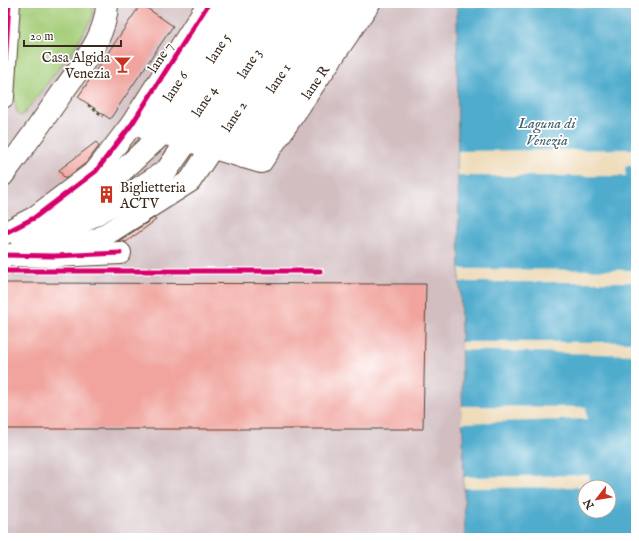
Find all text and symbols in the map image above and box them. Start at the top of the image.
scale bar [24,22,121,48]
text: 20 m [30,29,53,44]
street label: lane 5 [203,30,235,67]
street label: lane 7 [144,39,177,76]
street label: lane 3 [234,45,266,82]
place label: Casa Algida Venezia [42,49,111,83]
bar icon: Casa Algida Venezia [113,55,133,75]
street label: lane 1 [262,60,295,97]
street label: lane R [298,62,334,103]
street label: lane 6 [159,67,193,105]
street label: lane 4 [188,82,222,121]
street label: lane 2 [218,97,252,135]
water label: Laguna di Venezia [517,114,577,150]
place label: Biglietteria ACTV [119,179,186,213]
building icon: Biglietteria ACTV [97,185,117,205]
north arrow [577,479,617,519]
text: N [581,496,598,512]

